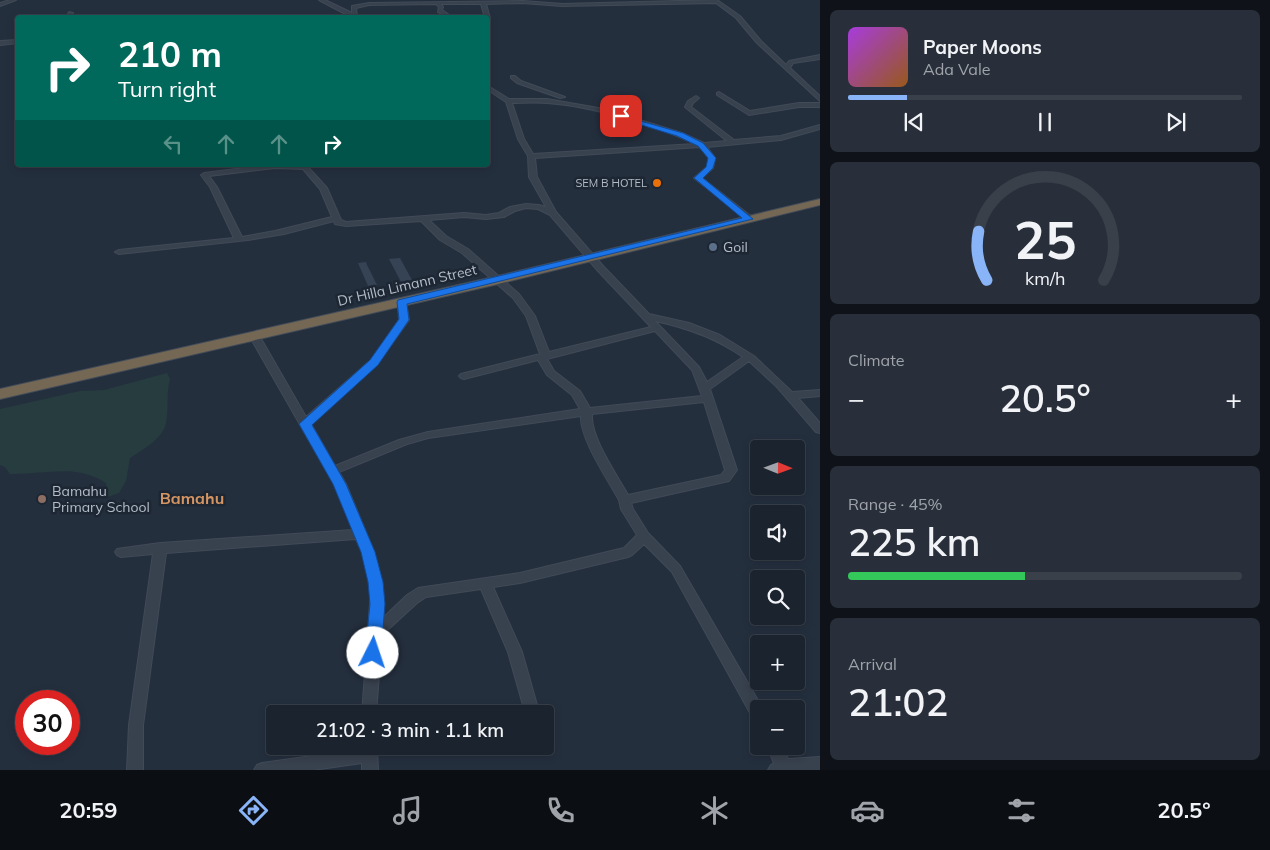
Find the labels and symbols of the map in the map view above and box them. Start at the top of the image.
pin [600,95,642,137]
place label: SEM B HOTEL [575,176,647,190]
marker: SEM B HOTEL [651,177,663,189]
place label: Goil [723,238,748,256]
marker: Goil [707,241,719,253]
street label: Dr Hilla Limann Street [336,260,478,310]
north arrow [750,440,805,495]
place label: Bamahu Primary School [52,482,150,516]
district label: Bamahu [160,488,224,508]
marker: Bamahu Primary School [36,493,48,505]
position arrow [346,626,398,678]
speed limit sign: 30 [15,690,80,755]

